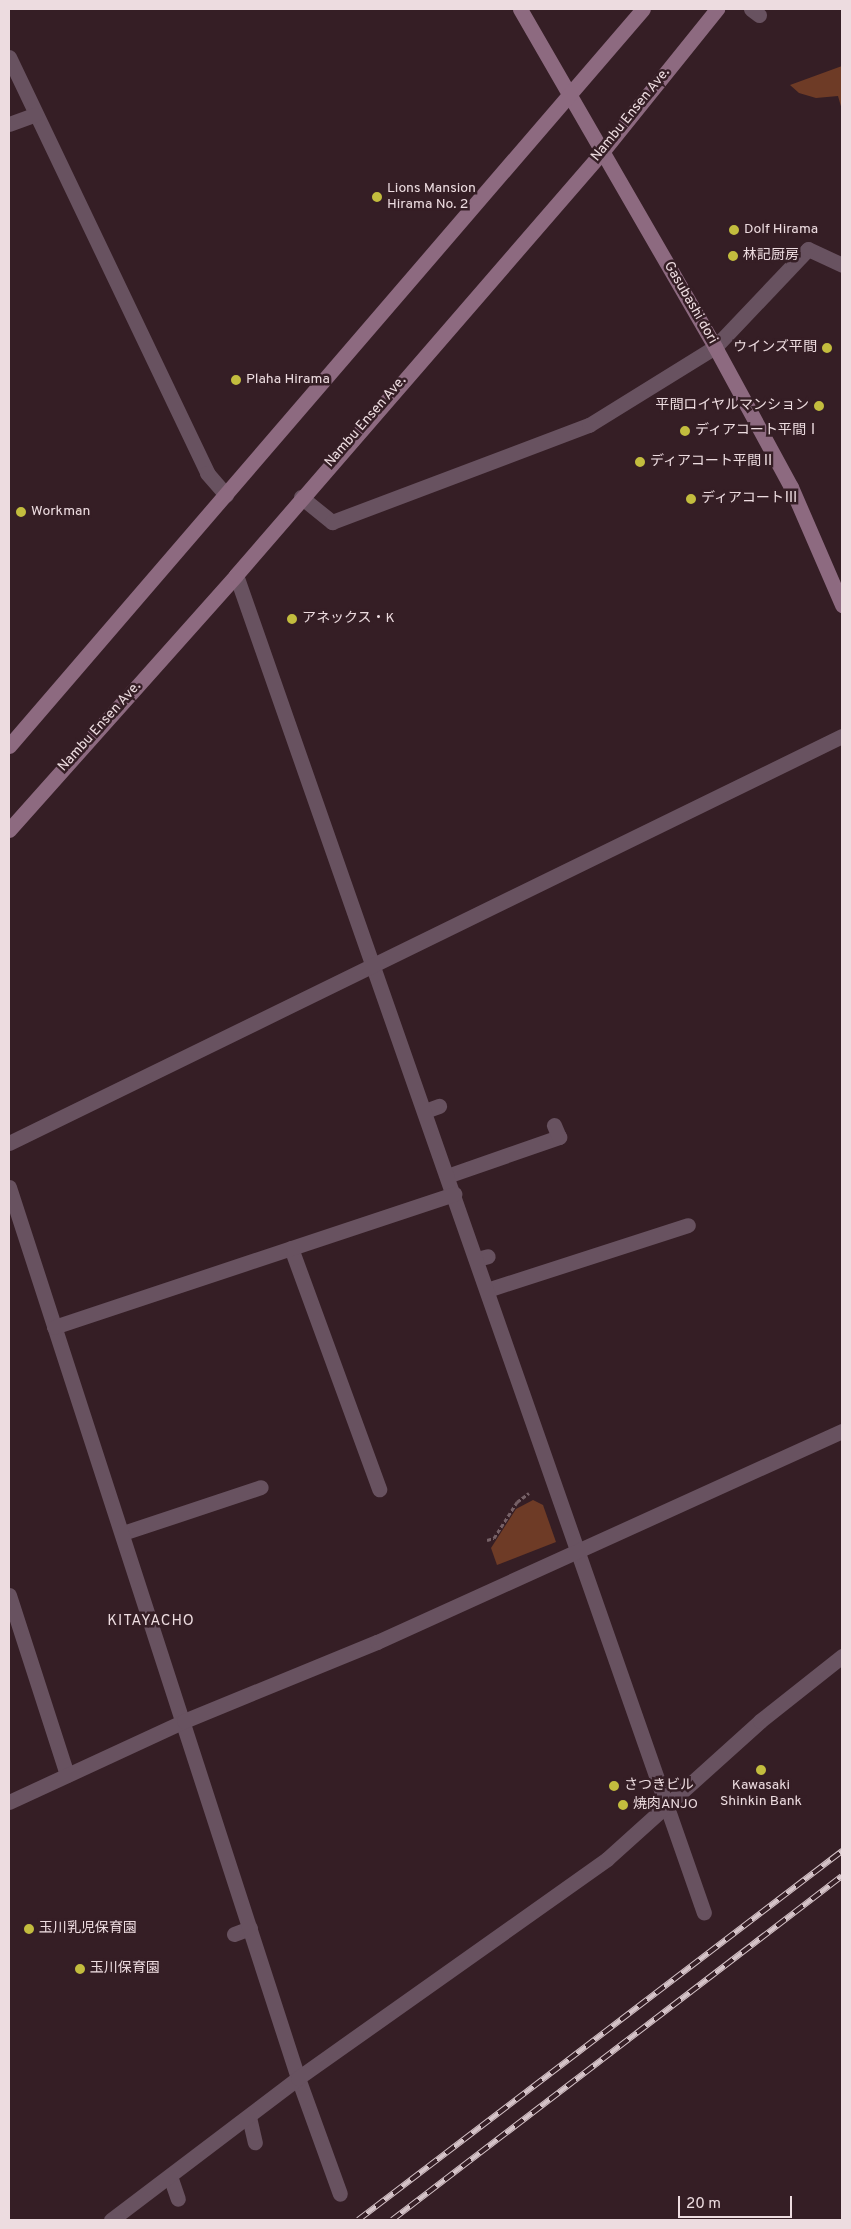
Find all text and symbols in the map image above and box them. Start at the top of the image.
street label: Nambu Ensen Ave. [588,65,674,165]
place label: Lions Mansion Hirama No. 2 [387,181,476,213]
marker: Lions Mansion Hirama No. 2 [371,191,383,203]
place label: Dolf Hirama [744,222,818,238]
marker: Dolf Hirama [728,224,740,236]
place label: 林記厨房 [743,248,799,264]
marker: 林記厨房 [727,250,739,262]
street label: Gasubashi dori [660,259,720,347]
place label: ウインズ平間 [733,340,817,356]
marker: ウインズ平間 [821,342,833,354]
place label: Plaha Hirama [246,372,330,388]
street label: Nambu Ensen Ave. [322,373,410,471]
marker: Plaha Hirama [230,374,242,386]
place label: 平間ロイヤルマンション [655,398,809,414]
marker: 平間ロイヤルマンション [813,400,825,412]
place label: ディアコート平間Ⅰ [695,423,821,439]
marker: ディアコート平間Ⅰ [679,425,691,437]
place label: ディアコート平間Ⅱ [650,454,776,470]
marker: ディアコート平間Ⅱ [634,456,646,468]
place label: ディアコートⅢ [701,491,799,507]
marker: ディアコートⅢ [685,493,697,505]
place label: Workman [31,504,90,520]
marker: Workman [15,506,27,518]
place label: アネックス・K [302,611,395,627]
marker: アネックス・K [286,613,298,625]
street label: Nambu Ensen Ave. [55,678,145,776]
district label: KITAYACHO [106,1613,196,1631]
marker: Kawasaki Shinkin Bank [755,1764,767,1776]
place label: さつきビル [624,1778,694,1794]
place label: Kawasaki Shinkin Bank [720,1778,802,1810]
marker: さつきビル [608,1780,620,1792]
place label: 焼肉ANJO [633,1797,698,1813]
marker: 焼肉ANJO [617,1799,629,1811]
place label: 玉川乳児保育園 [39,1921,137,1937]
marker: 玉川乳児保育園 [23,1923,35,1935]
place label: 玉川保育園 [90,1961,160,1977]
marker: 玉川保育園 [74,1963,86,1975]
scale bar [681,2186,795,2218]
text: 20 m [686,2195,721,2214]

